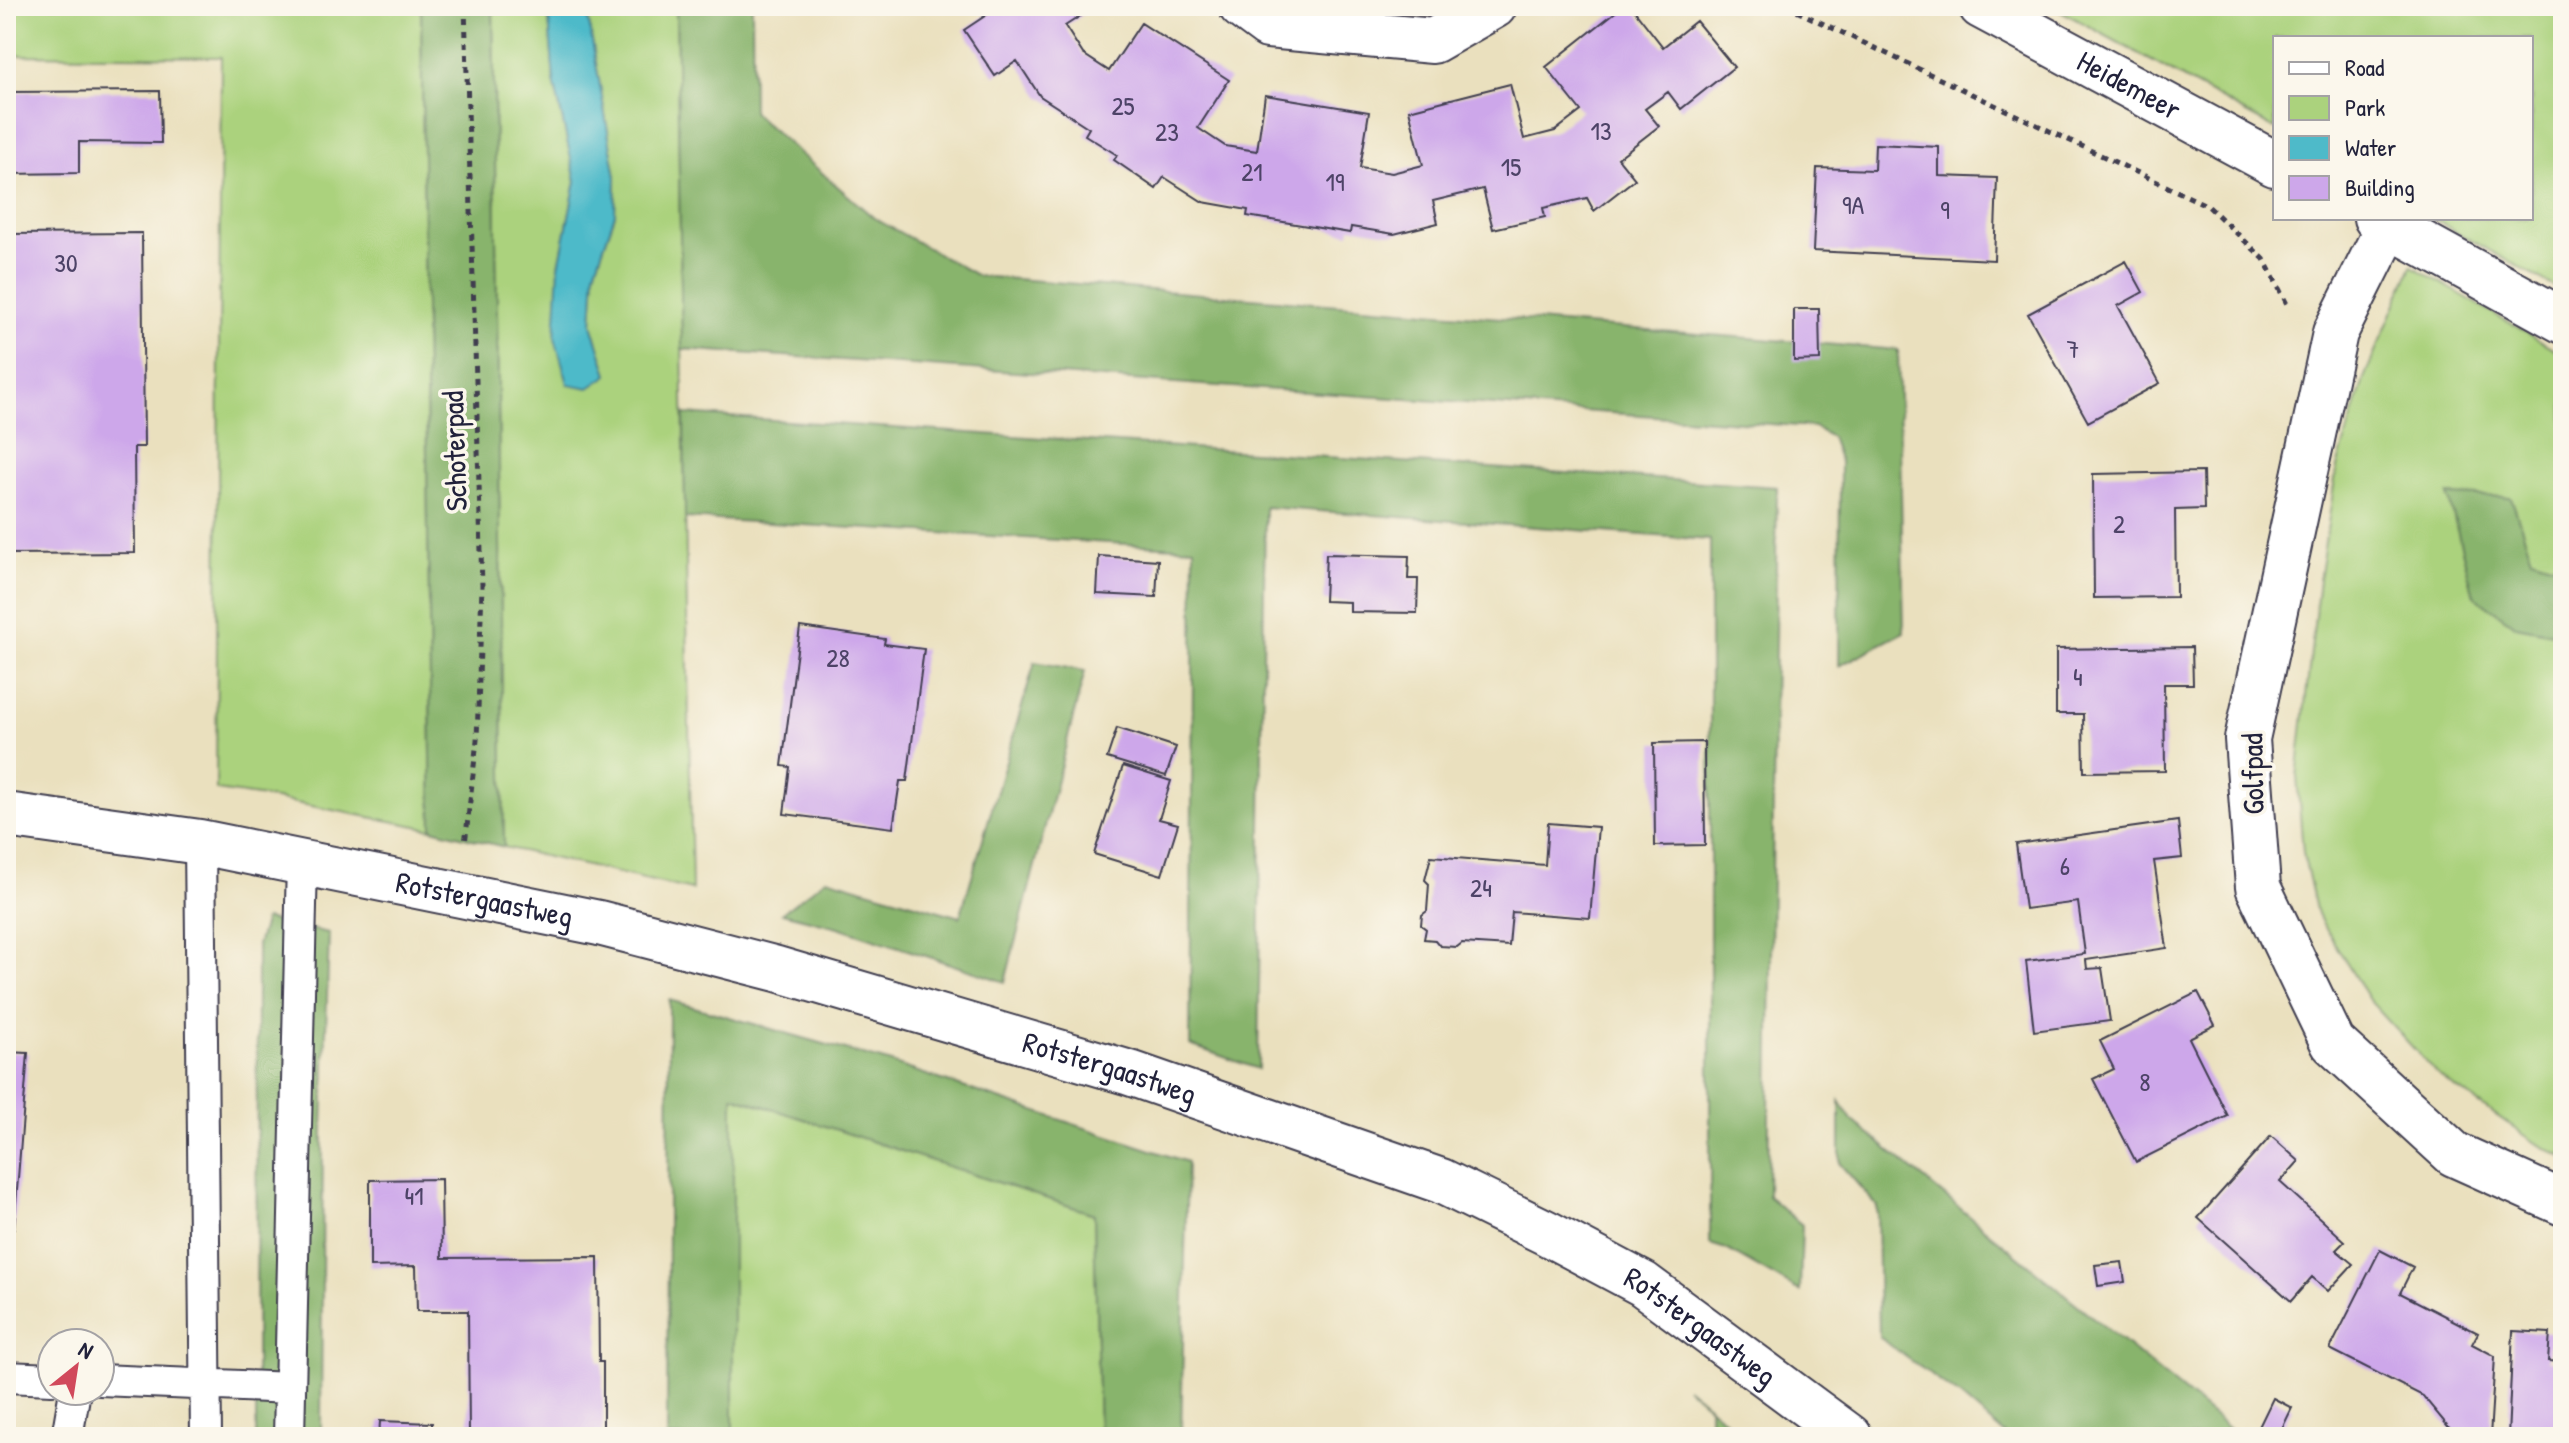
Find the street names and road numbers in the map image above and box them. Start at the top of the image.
street label: Heidemeer [2071,40,2189,129]
street label: Schoterpad [432,390,476,512]
street label: Golfpad [2231,733,2273,815]
street label: Rotstergaastweg [393,861,576,936]
street label: Rotstergaastweg [1019,1022,1202,1114]
street label: Rotstergaastweg [1618,1257,1785,1395]

